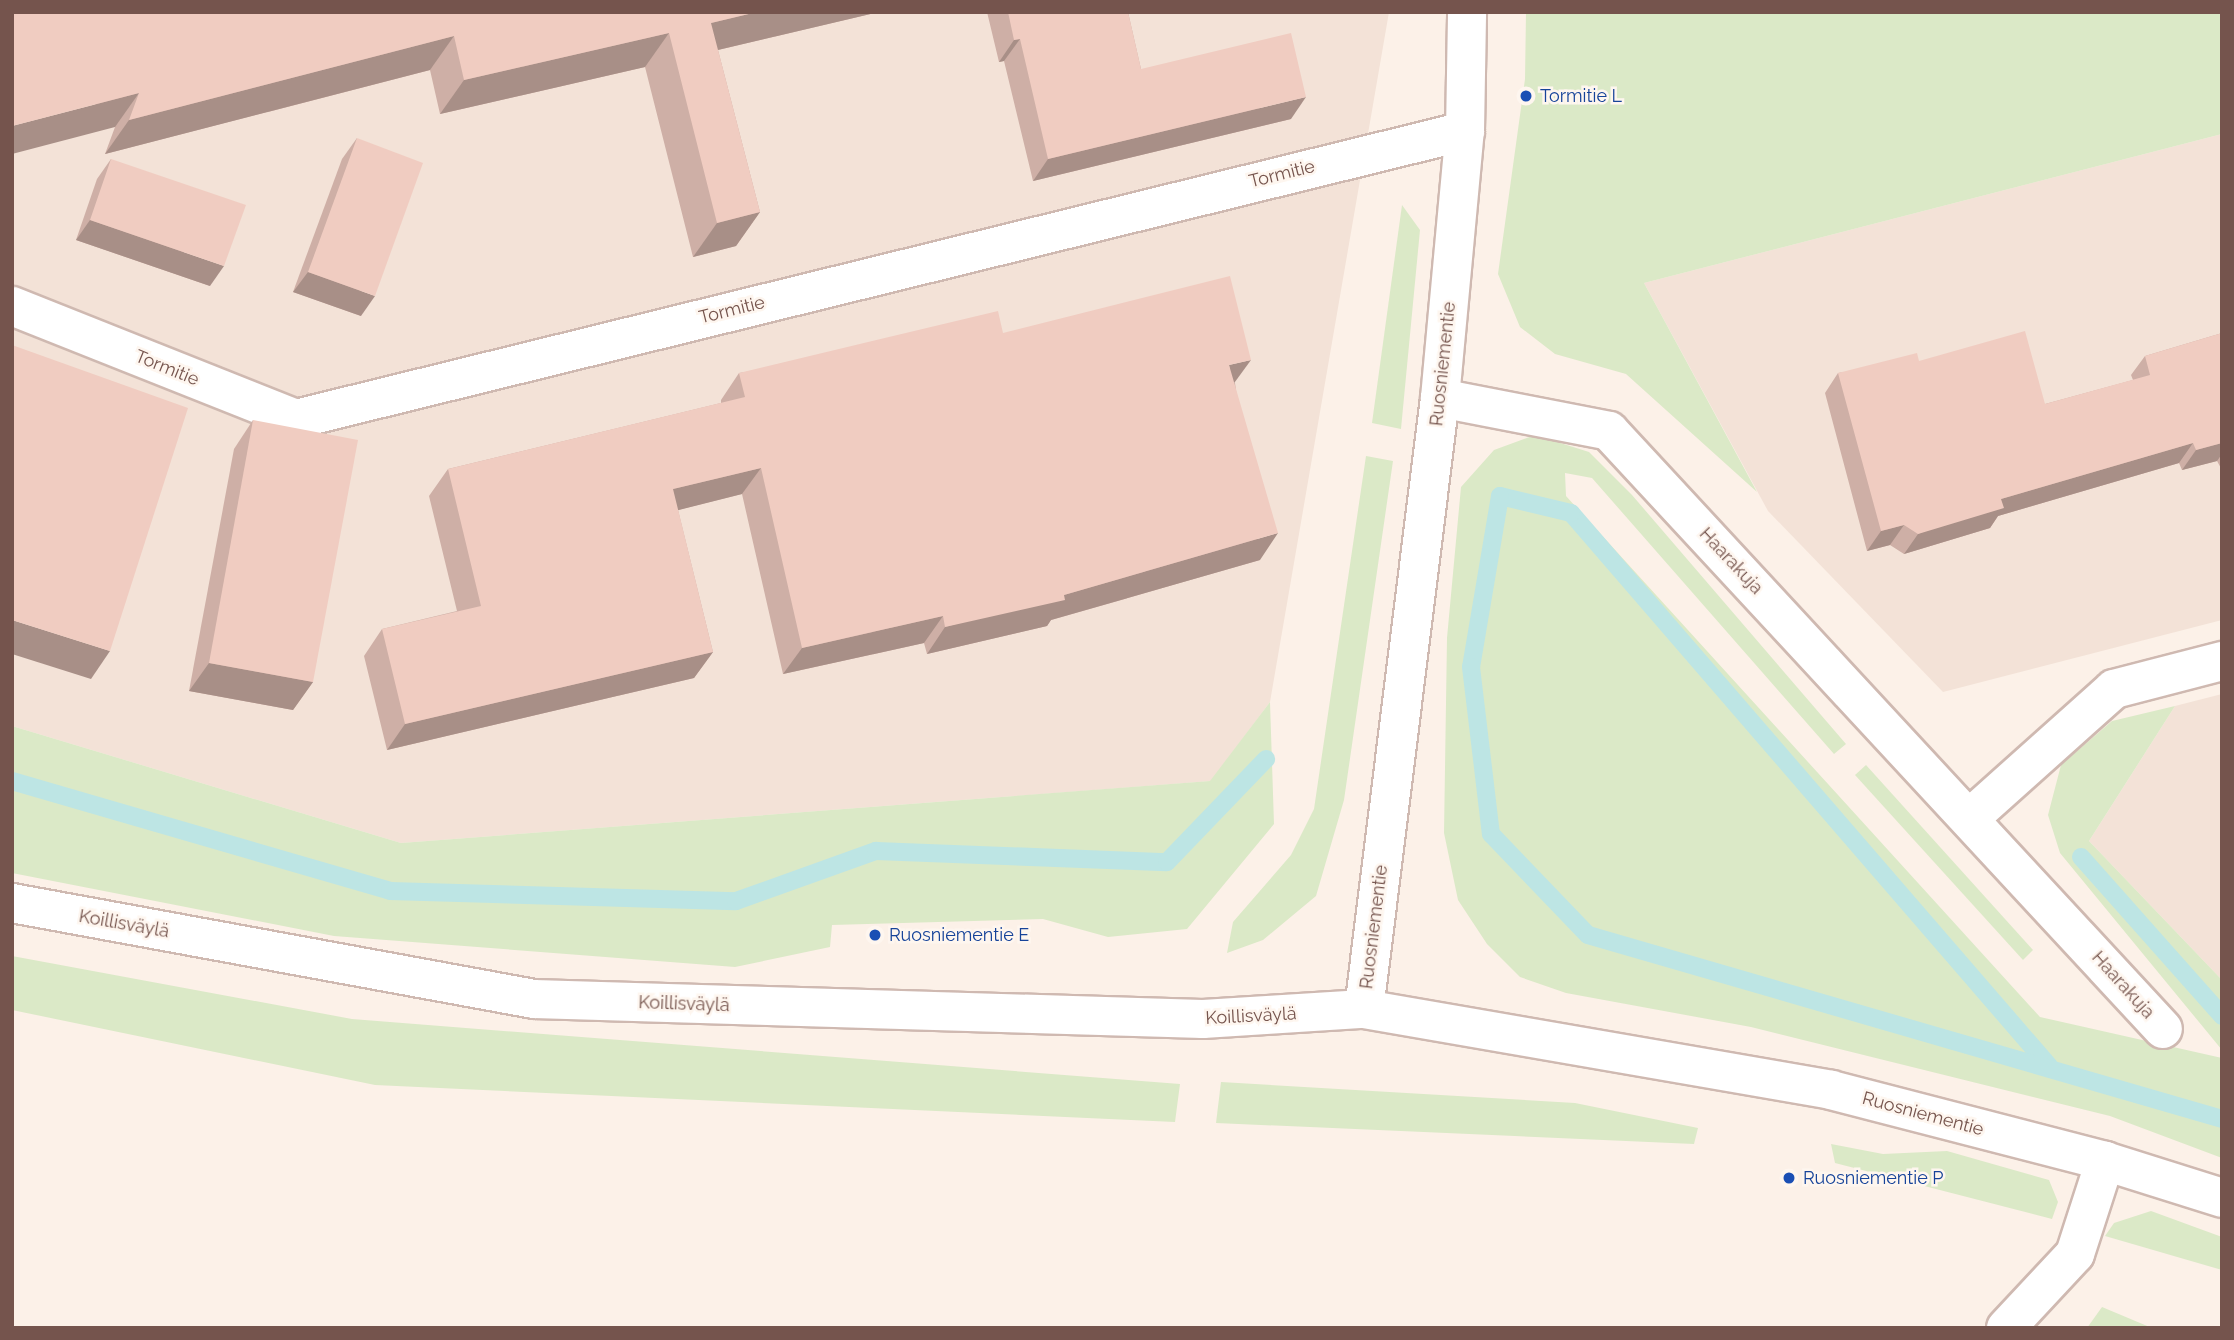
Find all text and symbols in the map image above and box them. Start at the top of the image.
place label: Tormitie L [1540,85,1622,107]
marker: Tormitie L [1518,88,1534,104]
street label: Tormitie [1247,155,1317,193]
street label: Tormitie [697,291,767,329]
street label: Ruosniementie [1426,301,1460,427]
street label: Tormitie [132,345,202,391]
street label: Haarakuja [1695,523,1767,599]
street label: Ruosniementie [1356,864,1392,990]
street label: Koillisväylä [77,905,171,943]
place label: Ruosniementie E [889,924,1029,946]
marker: Ruosniementie E [867,927,883,943]
street label: Haarakuja [2087,947,2159,1023]
street label: Koillisväylä [638,992,730,1016]
street label: Koillisväylä [1205,1003,1297,1029]
street label: Ruosniementie [1860,1087,1986,1141]
place label: Ruosniementie P [1803,1167,1944,1189]
marker: Ruosniementie P [1781,1170,1797,1186]

